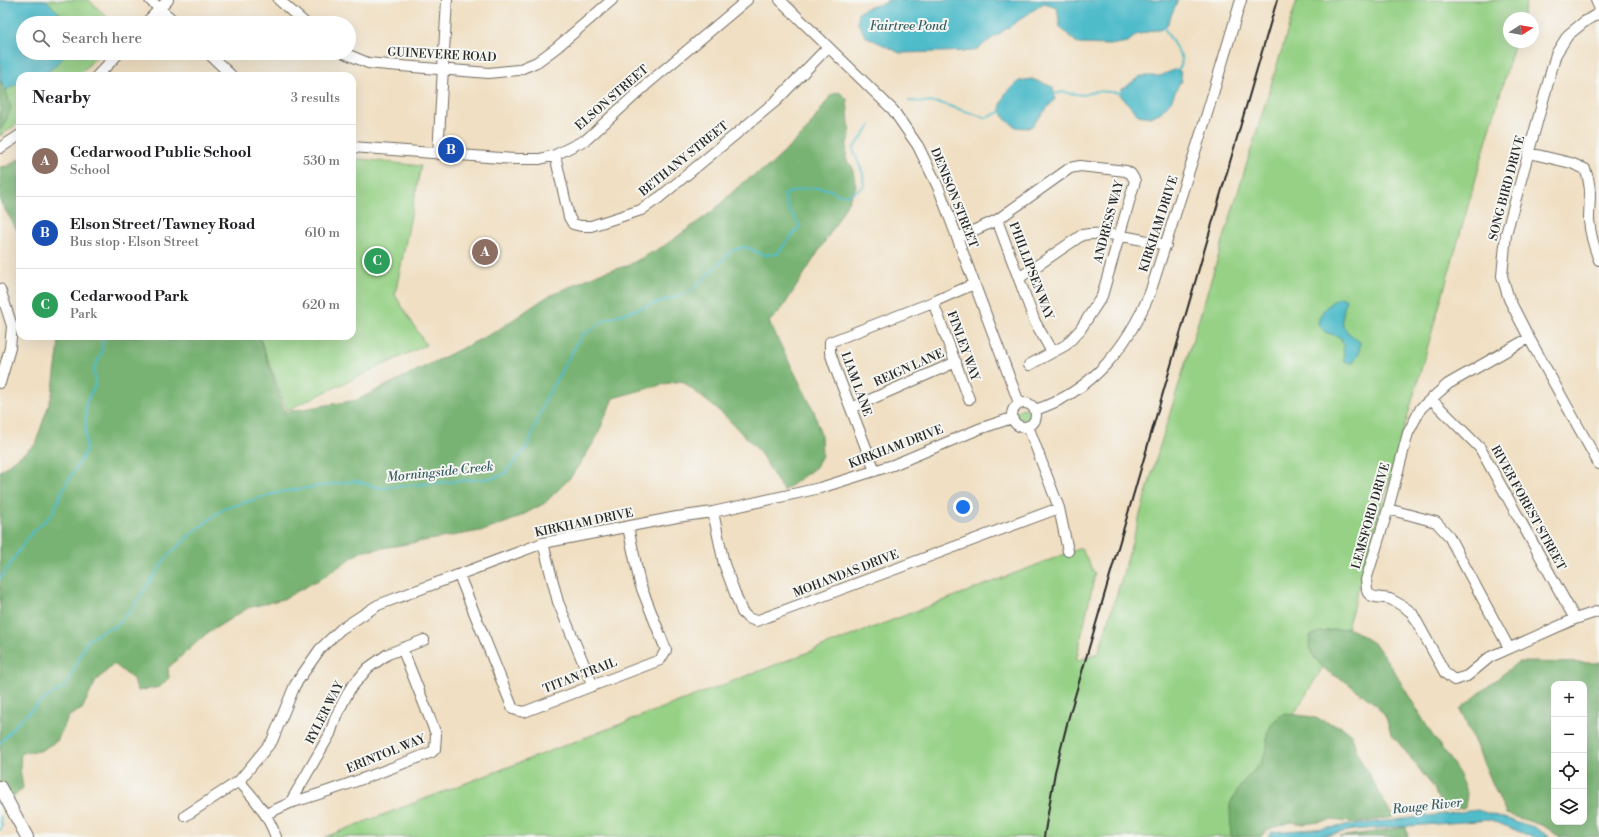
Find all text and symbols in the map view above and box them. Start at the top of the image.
north arrow [1503,12,1539,48]
search box [16,16,356,60]
water label: Fairtree Pond [869,18,947,34]
icon: search [30,27,52,49]
text: Search here [62,29,142,48]
street label: GUINEVERE ROAD [387,45,497,65]
street label: ELSON STREET [572,62,652,134]
text: Nearby [32,87,91,109]
text: 3 results [291,90,340,106]
street label: BETHANY STREET [636,118,732,200]
street label: SONG BIRD DRIVE [1486,134,1528,242]
pin: B [438,135,464,165]
text: Cedarwood Public School [70,143,252,162]
street label: DENISON STREET [927,146,981,251]
text: A [40,153,50,169]
text: 530 m [303,153,340,169]
text: School [70,162,110,178]
street label: KIRKHAM DRIVE [1136,174,1182,274]
street label: ANDRESS WAY [1090,178,1128,266]
text: Elson Street / Tawney Road [70,215,256,234]
street label: PHILLIPSEN WAY [1006,220,1057,323]
text: B [40,225,50,241]
text: 610 m [305,225,340,241]
text: Bus stop · Elson Street [70,234,199,250]
pin: A [472,237,498,267]
pin: C [364,246,390,276]
text: Cedarwood Park [70,287,189,306]
text: C [40,297,50,313]
text: 620 m [302,297,340,313]
text: Park [70,306,97,322]
street label: FINLEY WAY [943,309,983,384]
street label: REIGN LANE [872,346,946,390]
street label: LIAM LANE [837,350,875,418]
street label: KIRKHAM DRIVE [846,422,946,472]
street label: RIVER FOREST STREET [1487,443,1569,574]
water label: Morningside Creek [386,458,494,486]
street label: LEMSFORD DRIVE [1349,461,1393,571]
your location [953,497,973,517]
street label: KIRKHAM DRIVE [533,505,635,541]
street label: MOHANDAS DRIVE [791,547,901,601]
street label: TITAN TRAIL [541,655,619,697]
street label: RYLER WAY [303,678,348,747]
map controls [1551,681,1587,825]
button: + [1551,681,1587,717]
button: − [1551,717,1587,753]
street label: ERINTOL WAY [344,731,429,777]
button: locate [1551,753,1587,789]
button: layers [1551,789,1587,825]
water label: Rouge River [1390,794,1463,818]

